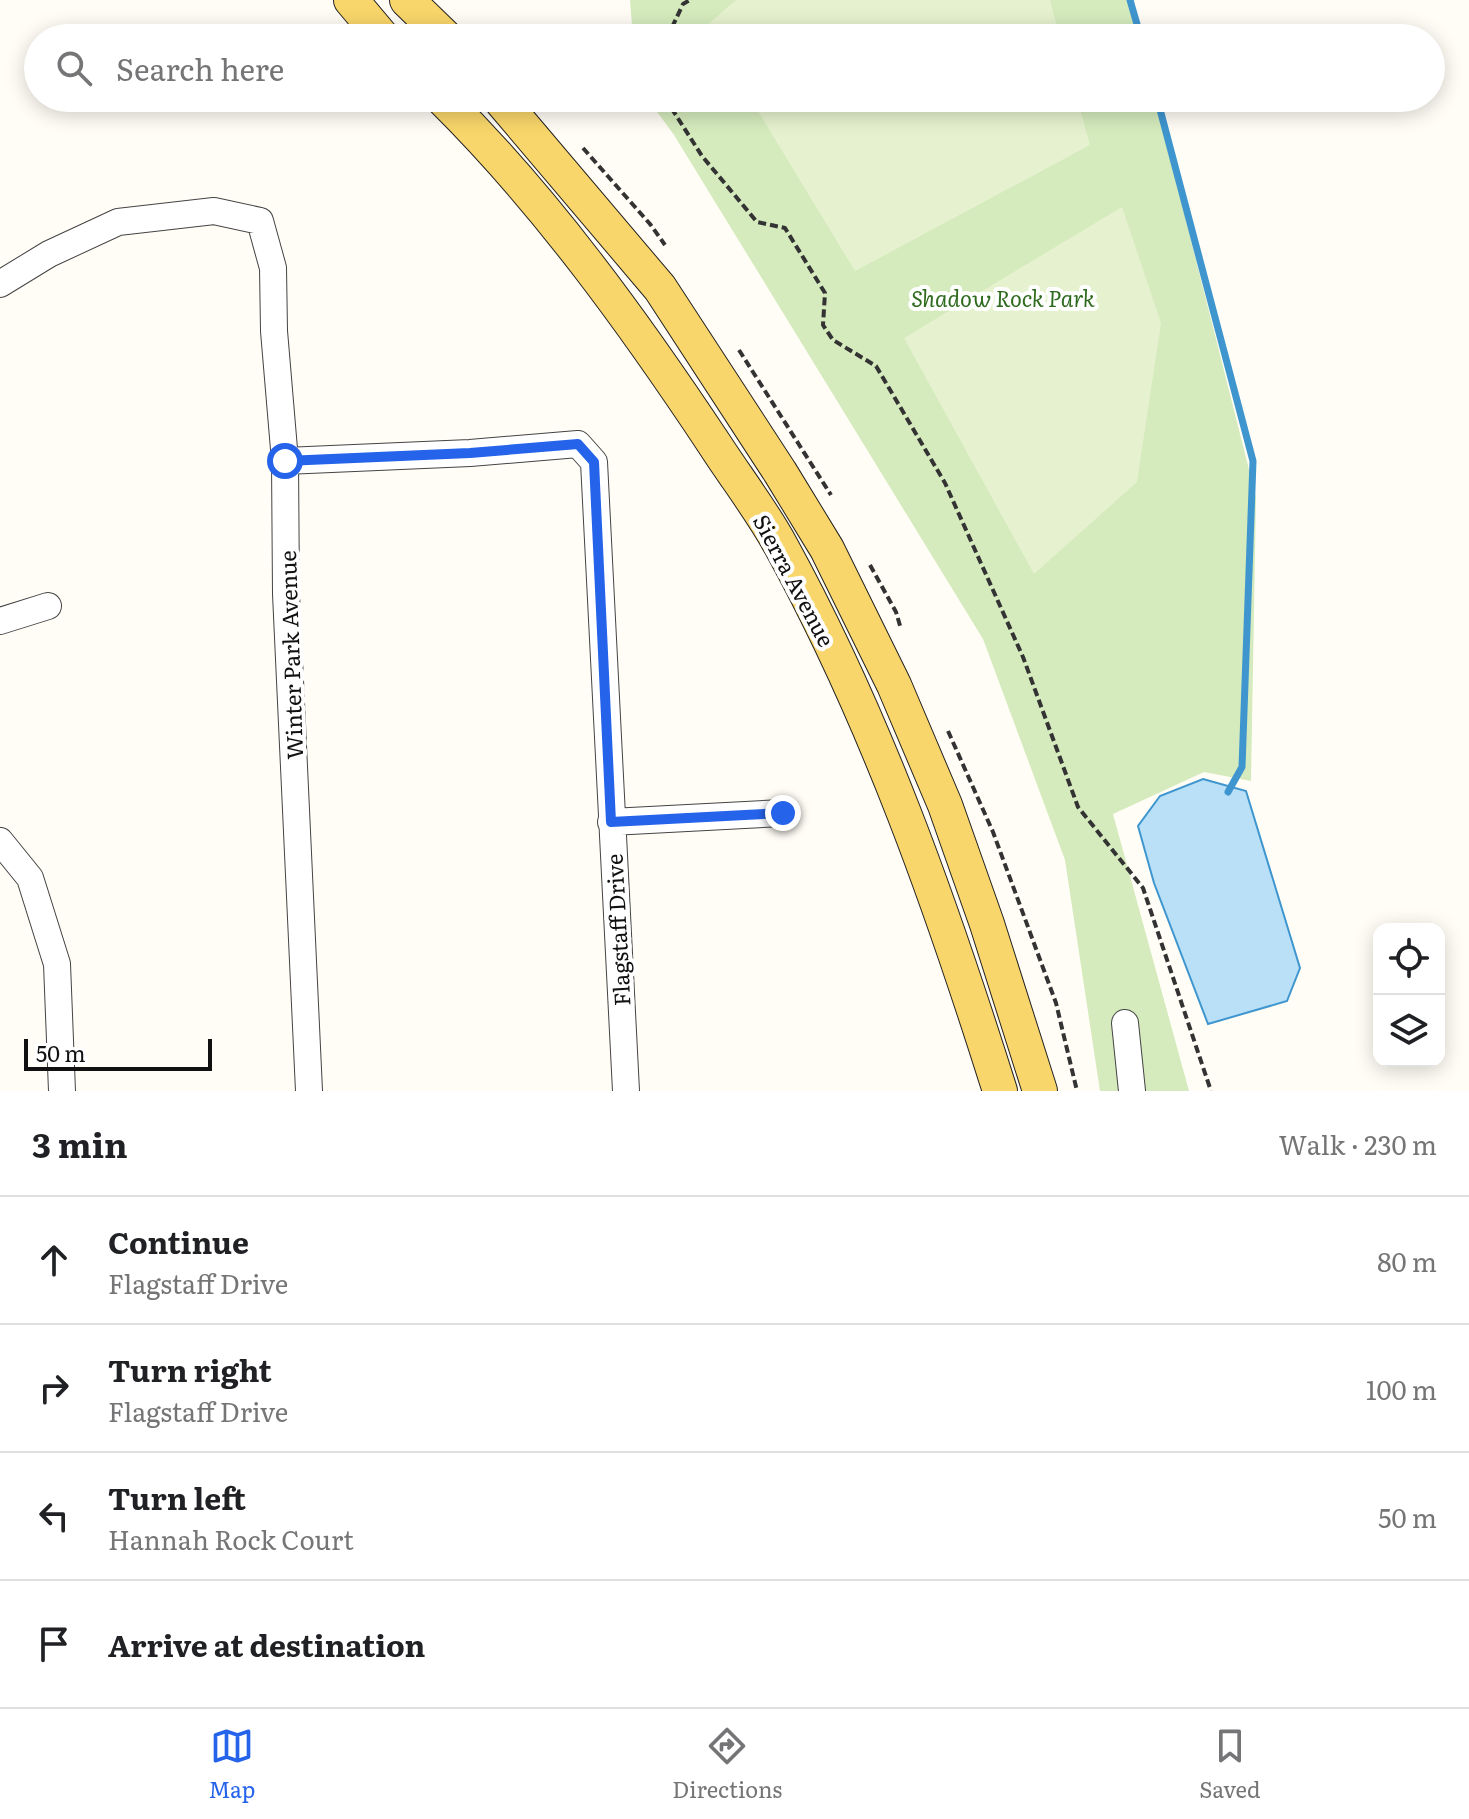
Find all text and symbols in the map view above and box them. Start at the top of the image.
search box [24,24,1445,112]
icon: search [52,46,96,90]
text: Search here [116,46,284,90]
park label: Shadow Rock Park [911,281,1095,314]
route start [267,443,303,479]
street label: Sierra Avenue [746,508,844,652]
street label: Winter Park Avenue [270,550,310,760]
route end [765,795,801,831]
street label: Flagstaff Drive [597,853,637,1007]
map controls [1373,923,1445,1067]
button: locate [1373,923,1445,995]
button: layers [1373,995,1445,1067]
scale bar [24,1035,212,1071]
text: 50 m [36,1036,86,1069]
text: 3 min [32,1118,128,1168]
text: Walk · 230 m [1279,1124,1437,1163]
text: Continue [108,1219,249,1263]
icon: ahead [32,1238,76,1282]
text: 80 m [1377,1241,1437,1280]
text: Flagstaff Drive [108,1263,288,1302]
text: Turn right [108,1347,272,1391]
icon: right [32,1366,76,1410]
text: 100 m [1366,1369,1437,1408]
text: Flagstaff Drive [108,1391,288,1430]
text: Turn left [108,1475,246,1519]
icon: left [32,1494,76,1538]
text: 50 m [1378,1497,1437,1536]
text: Hannah Rock Court [108,1519,354,1558]
icon: arrive [32,1622,76,1666]
text: Arrive at destination [108,1622,425,1666]
tab: Map [208,1724,255,1805]
tab: Directions [672,1724,782,1805]
tab: Saved [1199,1724,1261,1805]

